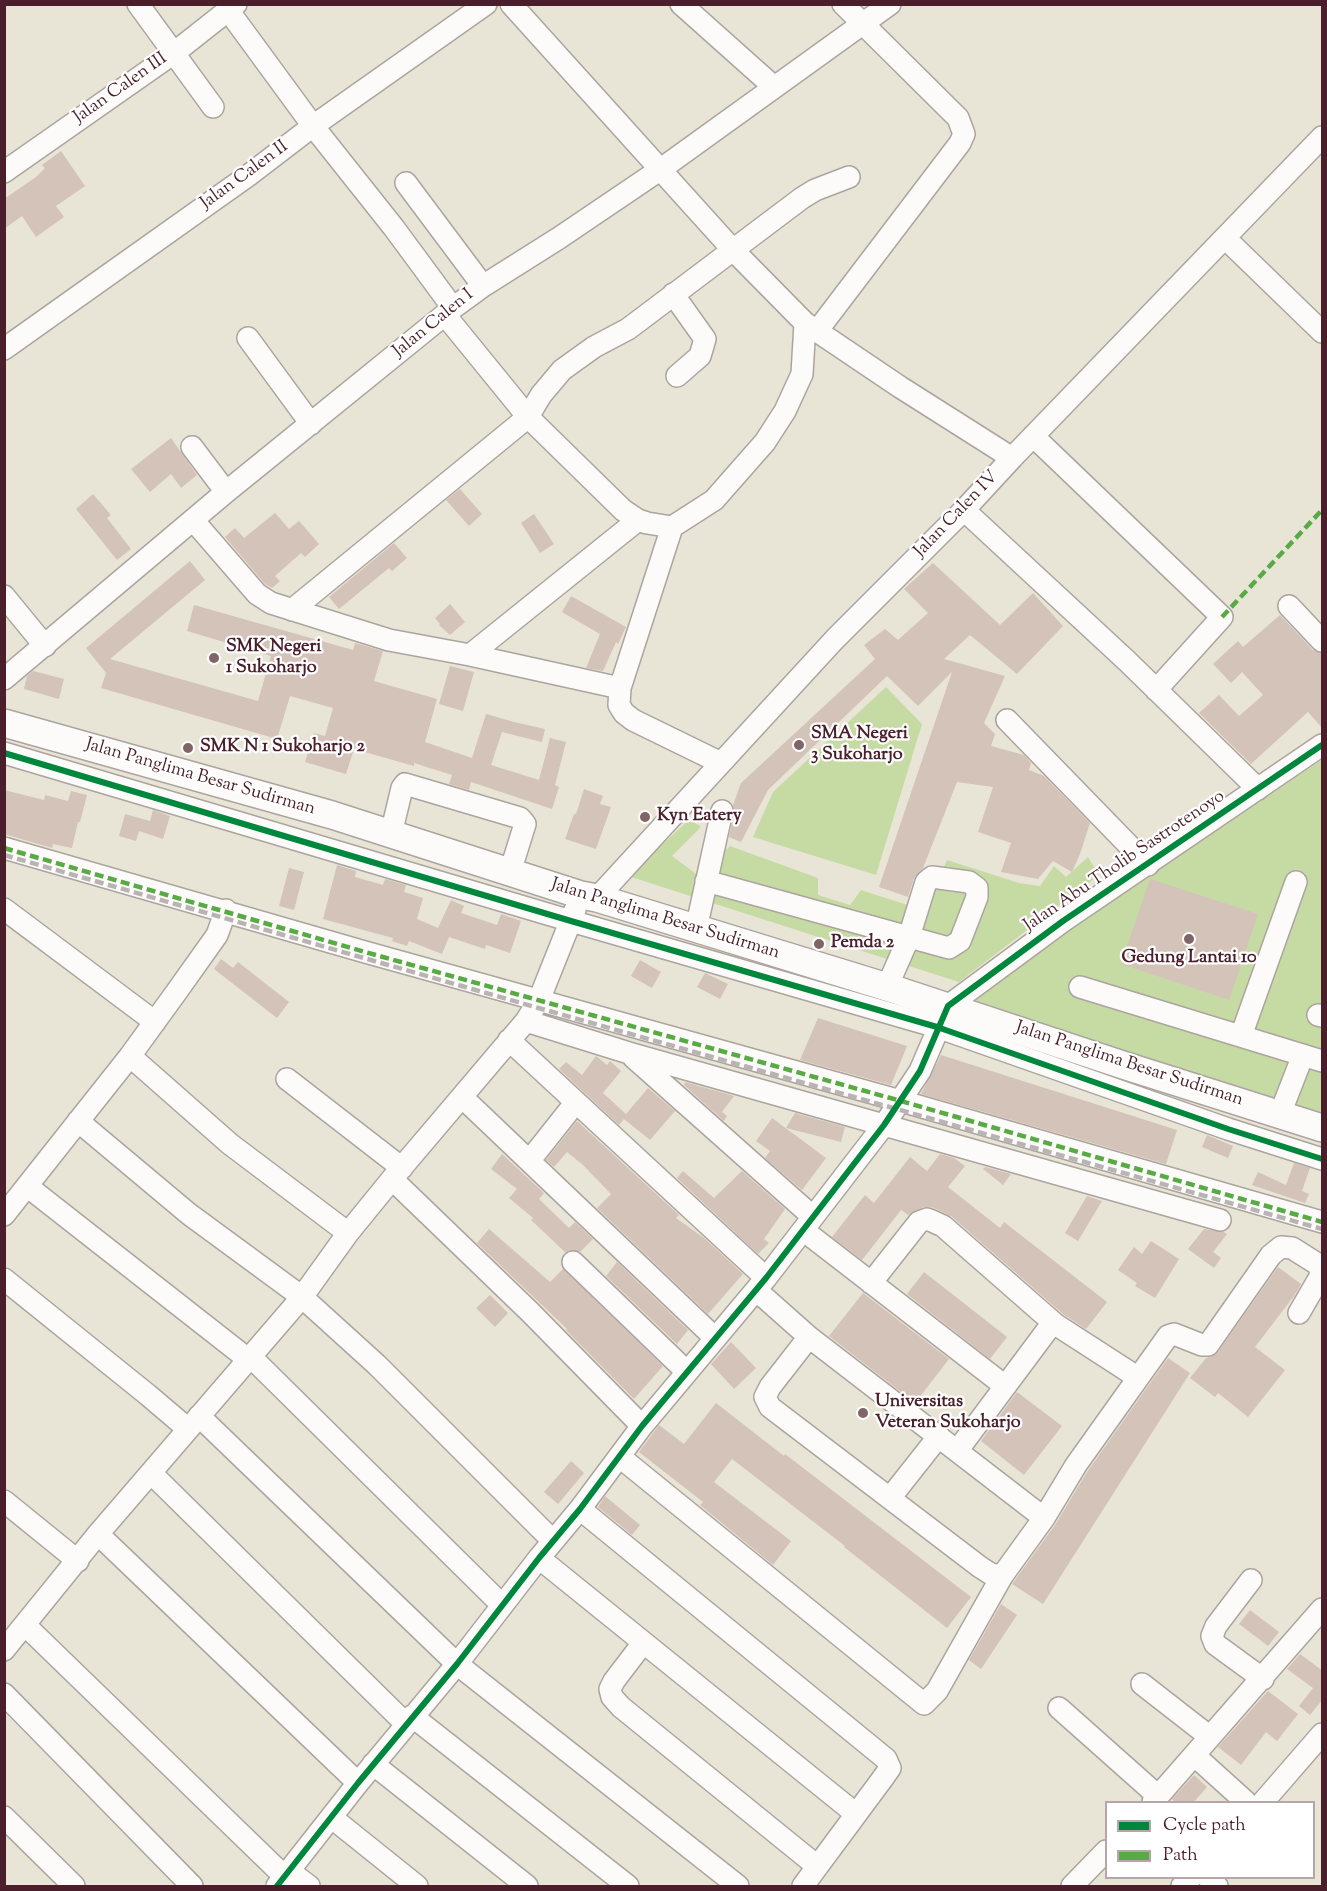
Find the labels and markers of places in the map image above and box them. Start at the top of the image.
place label: SMK Negeri 1 Sukoharjo [226,637,321,680]
marker: SMK Negeri 1 Sukoharjo [207,651,221,665]
place label: SMA Negeri 3 Sukoharjo [811,724,908,766]
place label: SMK N 1 Sukoharjo 2 [200,737,365,759]
marker: SMA Negeri 3 Sukoharjo [792,738,806,752]
marker: SMK N 1 Sukoharjo 2 [181,741,195,755]
place label: Kyn Eatery [657,806,742,828]
marker: Kyn Eatery [638,810,652,824]
marker: Gedung Lantai 10 [1182,932,1196,946]
place label: Pemda 2 [831,933,894,955]
marker: Pemda 2 [812,937,826,951]
place label: Gedung Lantai 10 [1121,948,1257,970]
place label: Universitas Veteran Sukoharjo [875,1392,1021,1434]
marker: Universitas Veteran Sukoharjo [856,1406,870,1420]

